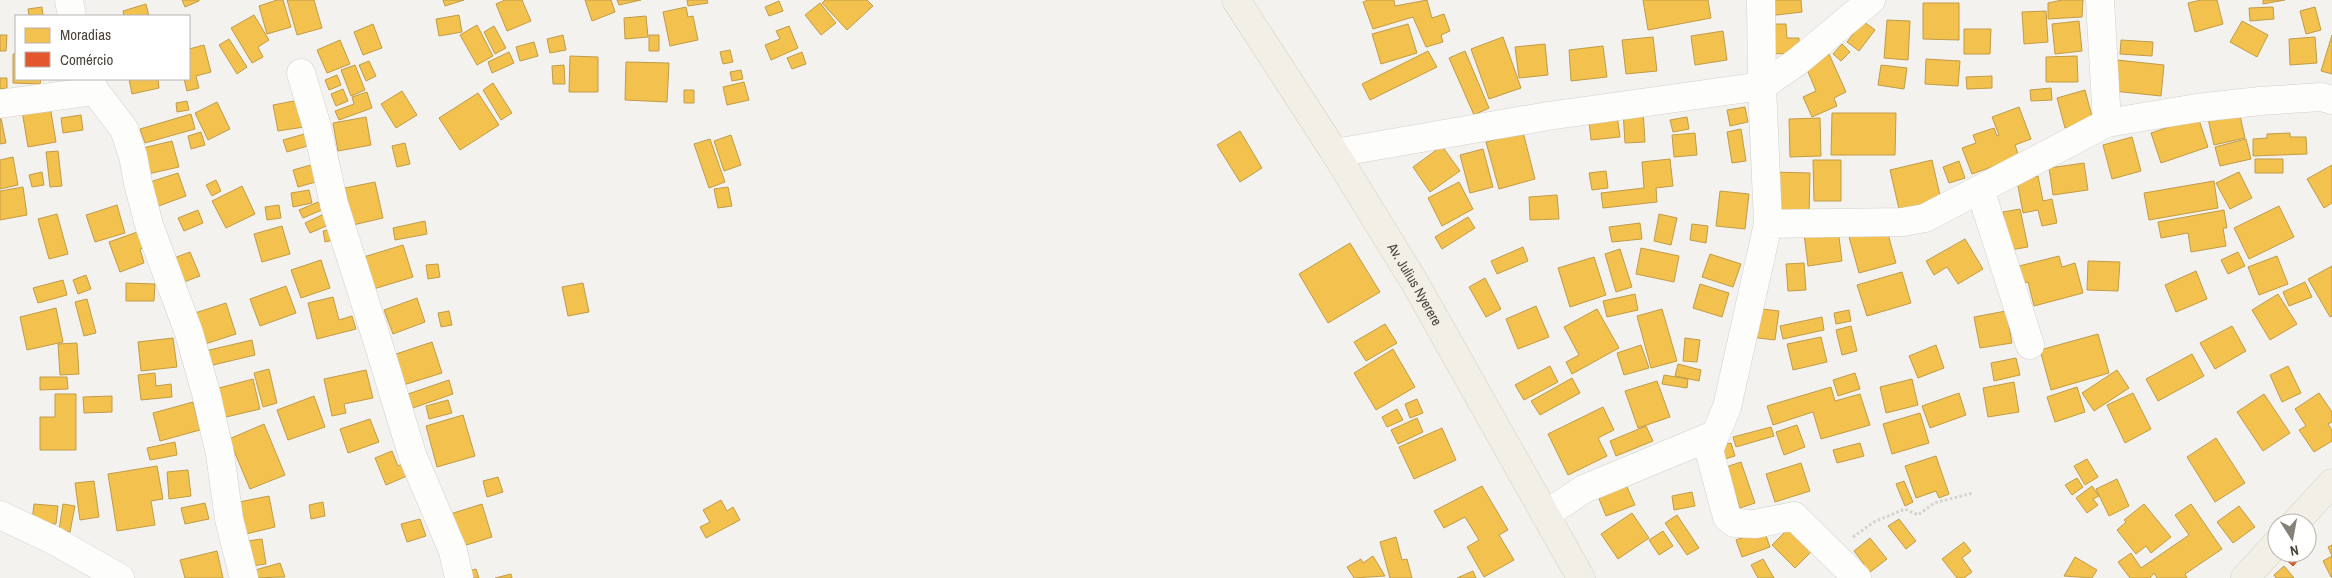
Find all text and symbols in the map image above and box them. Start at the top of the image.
legend [15,15,190,80]
text: Moradias [60,24,111,45]
text: Comércio [60,49,113,70]
street label: Av. Julius Nyerere [1383,239,1446,329]
north arrow [2267,513,2317,563]
text: N [2289,541,2300,560]

